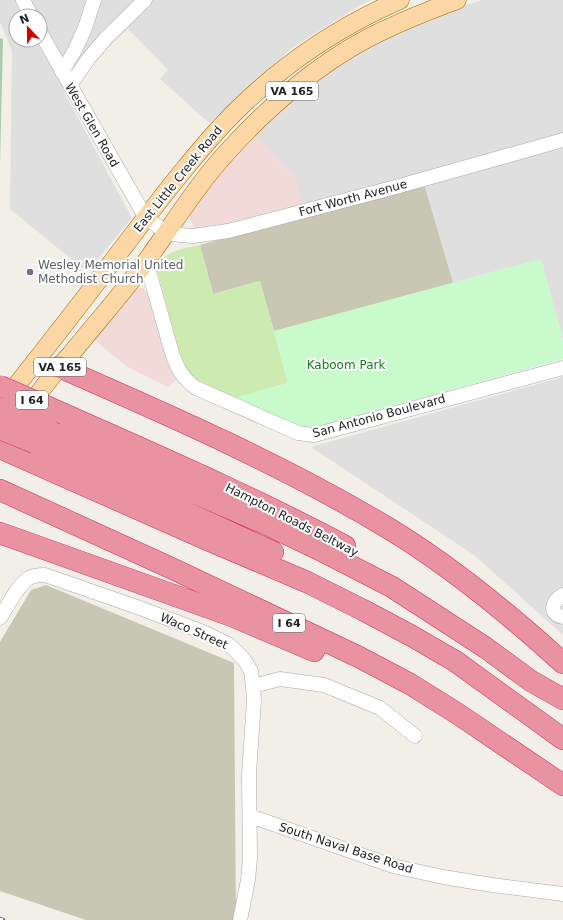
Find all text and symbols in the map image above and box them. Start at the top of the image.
north arrow [8,8,48,48]
text: N [18,11,31,27]
street label: West Glen Road [62,80,122,170]
road number: VA 165 [266,82,318,100]
street label: East Little Creek Road [131,123,225,235]
street label: Fort Worth Avenue [297,177,409,219]
place label: Wesley Memorial United Methodist Church [38,258,183,286]
marker: Wesley Memorial United Methodist Church [25,267,35,277]
road number: VA 165 [34,358,86,376]
park label: Kaboom Park [307,358,385,372]
road number: I 64 [16,391,48,409]
street label: San Antonio Boulevard [311,392,447,440]
street label: Hampton Roads Beltway [223,480,361,560]
street label: Waco Street [158,610,230,652]
road number: I 64 [273,614,305,632]
street label: South Naval Base Road [277,820,415,876]

